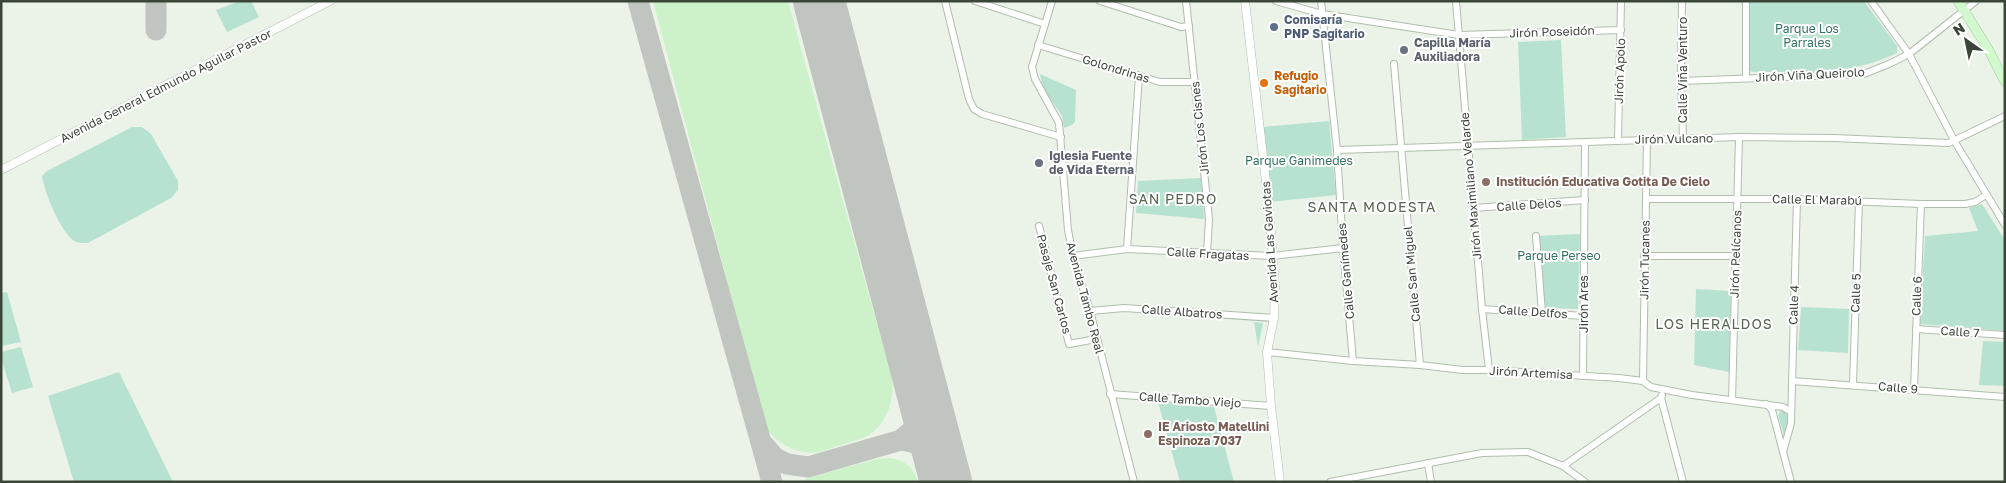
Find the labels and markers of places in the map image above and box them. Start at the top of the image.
place label: Comisaría PNP Sagitario [1284,12,1365,41]
marker: Comisaría PNP Sagitario [1268,21,1280,33]
place label: Capilla María Auxiliadora [1414,35,1491,64]
marker: Capilla María Auxiliadora [1398,44,1410,56]
place label: Refugio Sagitario [1274,68,1327,97]
marker: Refugio Sagitario [1258,77,1270,89]
place label: Iglesia Fuente de Vida Eterna [1049,148,1134,177]
marker: Iglesia Fuente de Vida Eterna [1033,157,1045,169]
place label: Institución Educativa Gotita De Cielo [1496,174,1710,189]
marker: Institución Educativa Gotita De Cielo [1480,176,1492,188]
place label: IE Ariosto Matellini Espinoza 7037 [1158,419,1269,448]
marker: IE Ariosto Matellini Espinoza 7037 [1142,428,1154,440]

